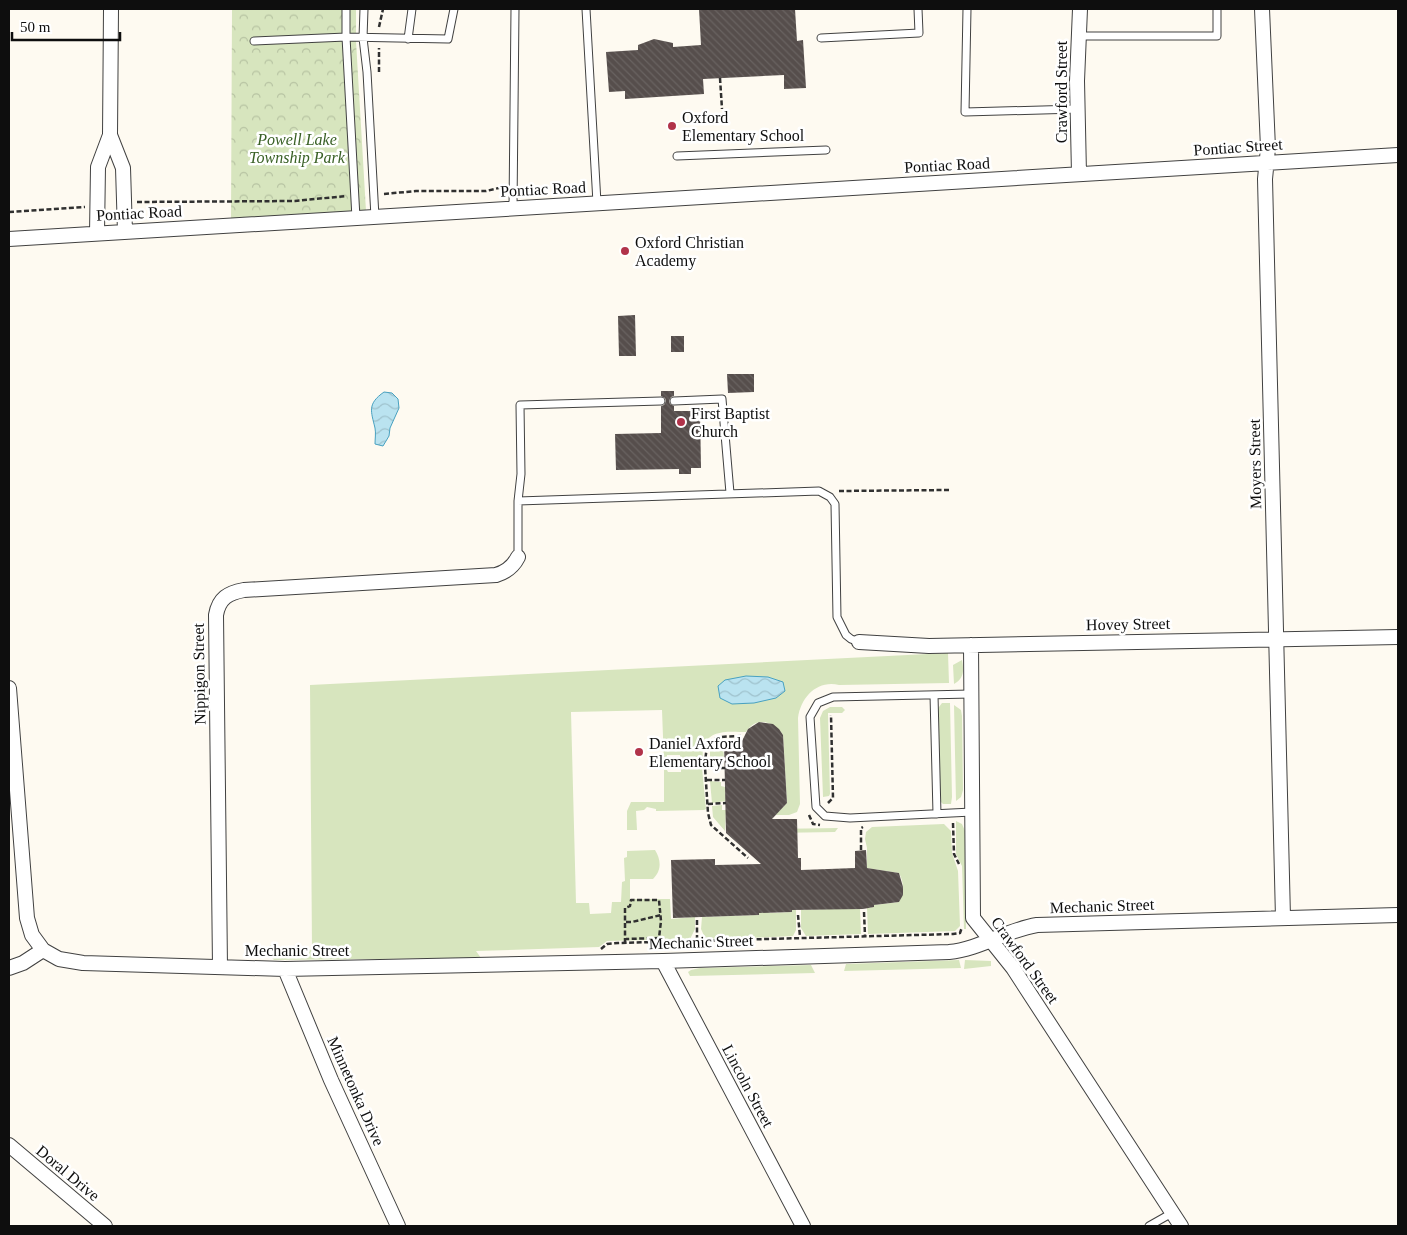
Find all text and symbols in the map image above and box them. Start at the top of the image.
scale bar [12,10,120,42]
text: 50 m [20,19,51,35]
street label: Crawford Street [1053,40,1070,143]
place label: Oxford Elementary School [682,109,805,145]
marker: Oxford Elementary School [666,120,678,132]
park label: Powell Lake Township Park [249,131,346,167]
street label: Pontiac Street [1193,135,1284,159]
street label: Pontiac Road [904,154,990,176]
street label: Pontiac Road [500,178,586,200]
street label: Pontiac Road [96,202,182,224]
place label: Oxford Christian Academy [635,234,744,270]
marker: Oxford Christian Academy [619,245,631,257]
place label: First Baptist Church [691,405,770,440]
marker: First Baptist Church [675,416,687,428]
street label: Moyers Street [1246,418,1265,509]
street label: Hovey Street [1086,615,1171,634]
street label: Nippigon Street [190,622,209,725]
place label: Daniel Axford Elementary School [649,735,772,771]
marker: Daniel Axford Elementary School [633,746,645,758]
street label: Mechanic Street [1050,896,1155,916]
street label: Crawford Street [988,913,1062,1007]
street label: Mechanic Street [649,932,754,952]
street label: Mechanic Street [245,942,350,959]
street label: Minnetonka Drive [324,1034,388,1148]
street label: Lincoln Street [719,1042,777,1131]
street label: Doral Drive [33,1142,103,1204]

